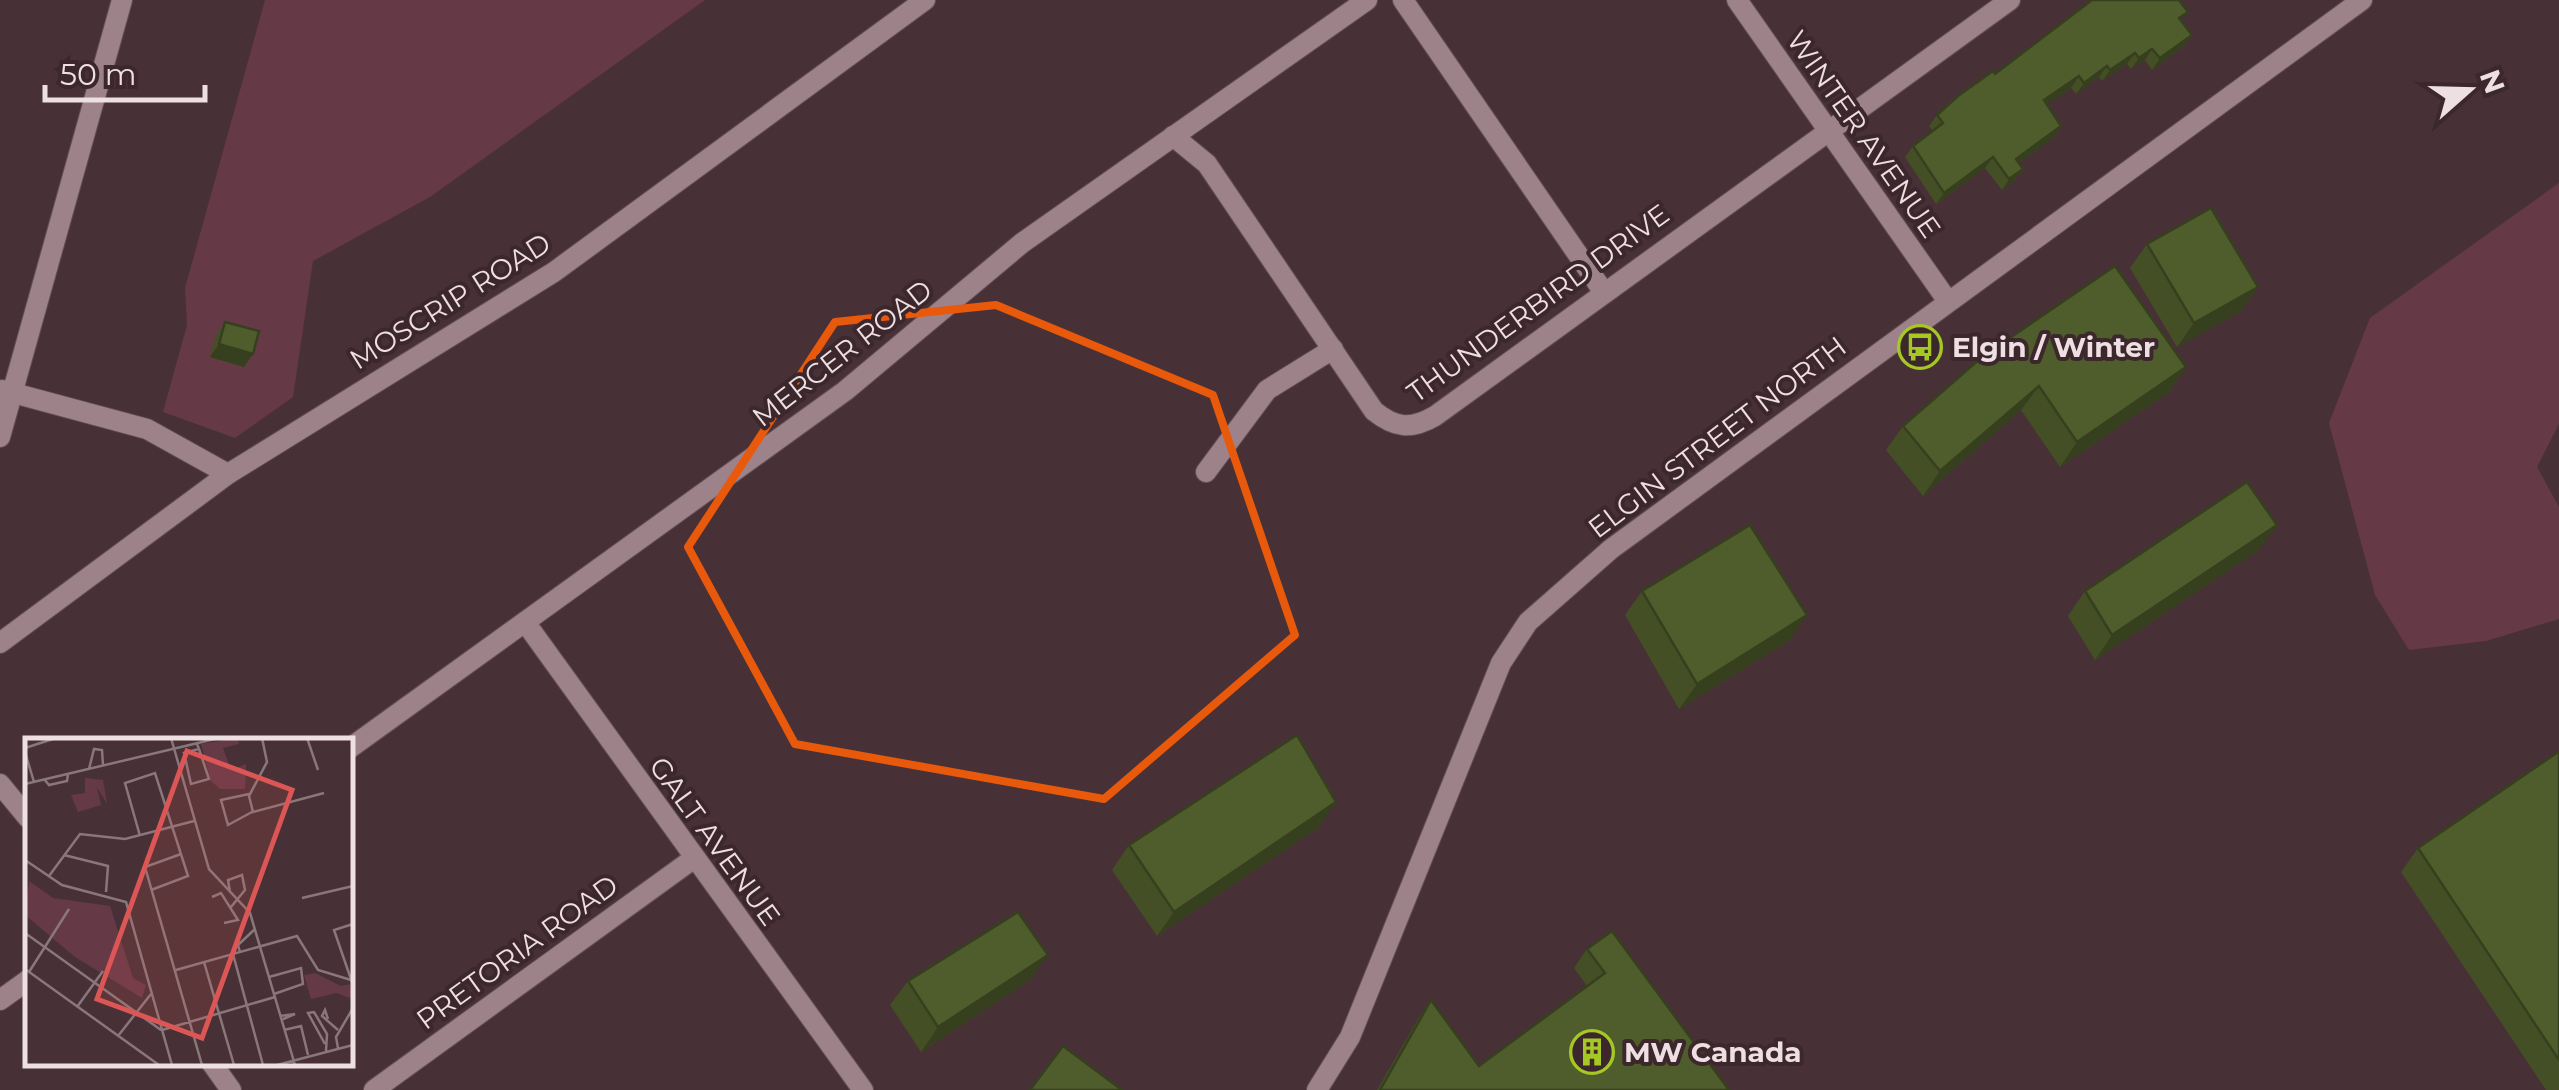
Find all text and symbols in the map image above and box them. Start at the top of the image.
street label: WINTER AVENUE [1780,24,1948,244]
scale bar [45,40,205,102]
north arrow [2419,40,2519,140]
text: 50 m [60,56,137,93]
text: N [2473,65,2512,98]
street label: THUNDERBIRD DRIVE [1400,197,1676,409]
street label: MOSCRIP ROAD [343,226,557,376]
street label: MERCER ROAD [745,272,939,434]
bus stop icon: Elgin / Winter [1897,324,1943,370]
street label: ELGIN STREET NORTH [1581,329,1853,545]
place label: Elgin / Winter [1952,330,2155,364]
inset map [25,738,352,1065]
street label: GALT AVENUE [642,750,788,932]
street label: PRETORIA ROAD [410,867,624,1037]
building icon: MW Canada [1569,1029,1615,1075]
place label: MW Canada [1624,1035,1802,1069]

